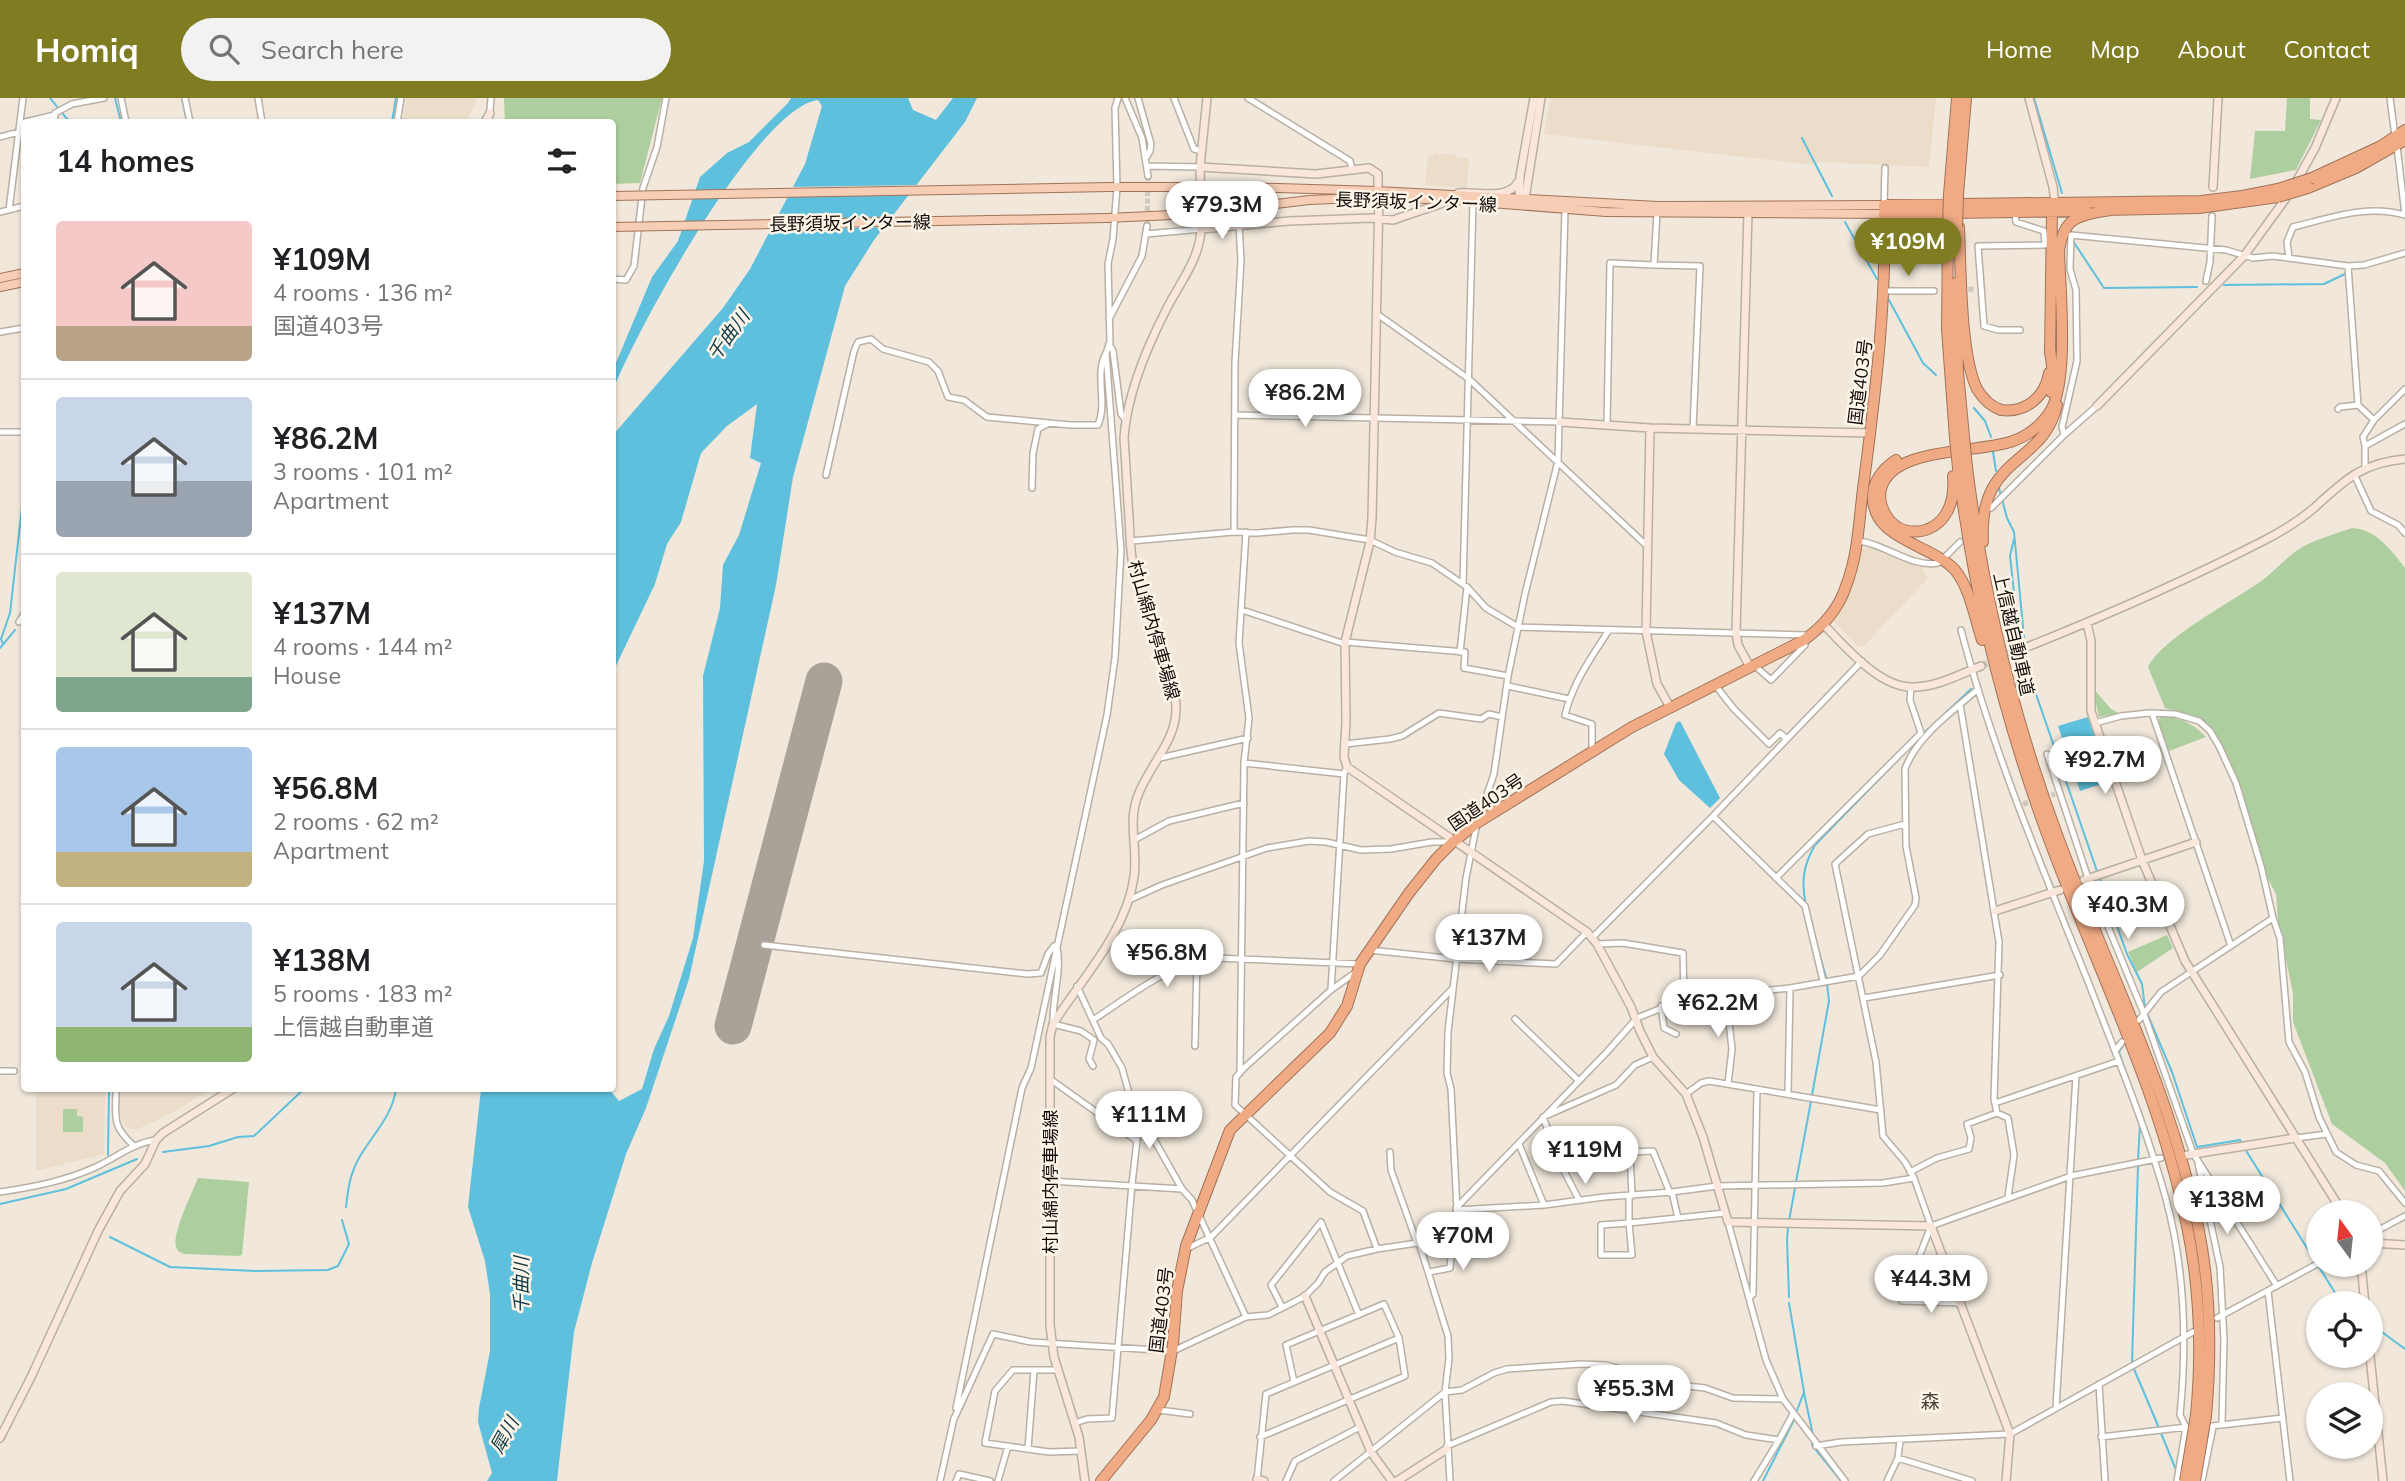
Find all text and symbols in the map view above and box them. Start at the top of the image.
search box [181,18,671,81]
text: Homiq [35,29,139,70]
icon: search [205,30,243,68]
text: Search here [261,33,404,66]
text: Home [1986,34,2052,64]
text: Map [2090,34,2140,64]
text: About [2178,34,2246,64]
text: Contact [2284,34,2370,64]
text: 14 homes [56,142,195,180]
icon: filters [543,142,581,180]
pin: ¥79.3M [1165,181,1279,241]
street label: 長野須坂インター線 [1335,188,1497,216]
text: ¥79.3M [1182,189,1262,218]
street label: 長野須坂インター線 [769,210,931,236]
pin: ¥109M [1859,218,1957,278]
text: ¥109M [1870,226,1946,255]
text: ¥109M [273,240,371,278]
icon: home [112,249,196,333]
text: 4 rooms · 136 m² [273,278,453,307]
water label: 千曲川 [702,303,756,365]
text: 国道403号 [273,311,383,340]
street label: 国道403号 [1843,338,1877,426]
pin: ¥86.2M [1248,370,1362,429]
text: ¥86.2M [1265,377,1345,406]
text: ¥86.2M [273,419,379,457]
icon: home [112,425,196,509]
text: 3 rooms · 101 m² [273,457,453,486]
text: Apartment [273,486,389,515]
street label: 村山綿内停車場線 [1123,558,1185,702]
street label: 上信越自動車道 [1989,570,2039,698]
text: ¥137M [273,594,371,632]
icon: home [112,600,196,684]
text: 4 rooms · 144 m² [273,632,453,661]
text: House [273,661,341,690]
pin: ¥92.7M [2048,736,2162,796]
text: ¥92.7M [2065,744,2145,773]
street label: 国道403号 [1444,768,1528,836]
text: ¥56.8M [273,769,379,807]
icon: home [112,775,196,859]
text: 2 rooms · 62 m² [273,807,439,836]
text: Apartment [273,836,389,865]
pin: ¥40.3M [2071,882,2185,941]
text: ¥40.3M [2088,889,2168,918]
pin: ¥137M [1440,914,1538,974]
text: ¥137M [1451,922,1527,951]
pin: ¥56.8M [1110,930,1224,989]
text: ¥56.8M [1127,937,1207,966]
text: ¥138M [273,941,371,979]
icon: home [112,950,196,1034]
text: 5 rooms · 183 m² [273,979,453,1008]
pin: ¥62.2M [1661,979,1775,1039]
text: ¥62.2M [1678,987,1758,1016]
text: 上信越自動車道 [273,1012,434,1041]
pin: ¥111M [1100,1091,1198,1151]
text: ¥111M [1111,1099,1187,1128]
street label: 村山綿内停車場線 [1039,1110,1062,1254]
pin: ¥119M [1536,1126,1634,1186]
text: ¥119M [1547,1134,1623,1163]
pin: ¥138M [2178,1176,2276,1236]
text: ¥138M [2189,1184,2265,1213]
north arrow [2306,1200,2384,1278]
map controls [2306,1200,2383,1459]
pin: ¥70M [1422,1212,1504,1272]
text: ¥70M [1432,1220,1494,1249]
water label: 千曲川 [509,1255,533,1314]
pin: ¥44.3M [1874,1256,1988,1315]
text: ¥44.3M [1891,1263,1971,1292]
street label: 国道403号 [1144,1266,1178,1354]
button: locate [2306,1291,2383,1368]
pin: ¥55.3M [1577,1366,1691,1425]
text: ¥55.3M [1594,1373,1674,1402]
button: layers [2306,1382,2383,1459]
district label: 森 [1920,1389,1940,1413]
water label: 犀川 [484,1411,525,1457]

